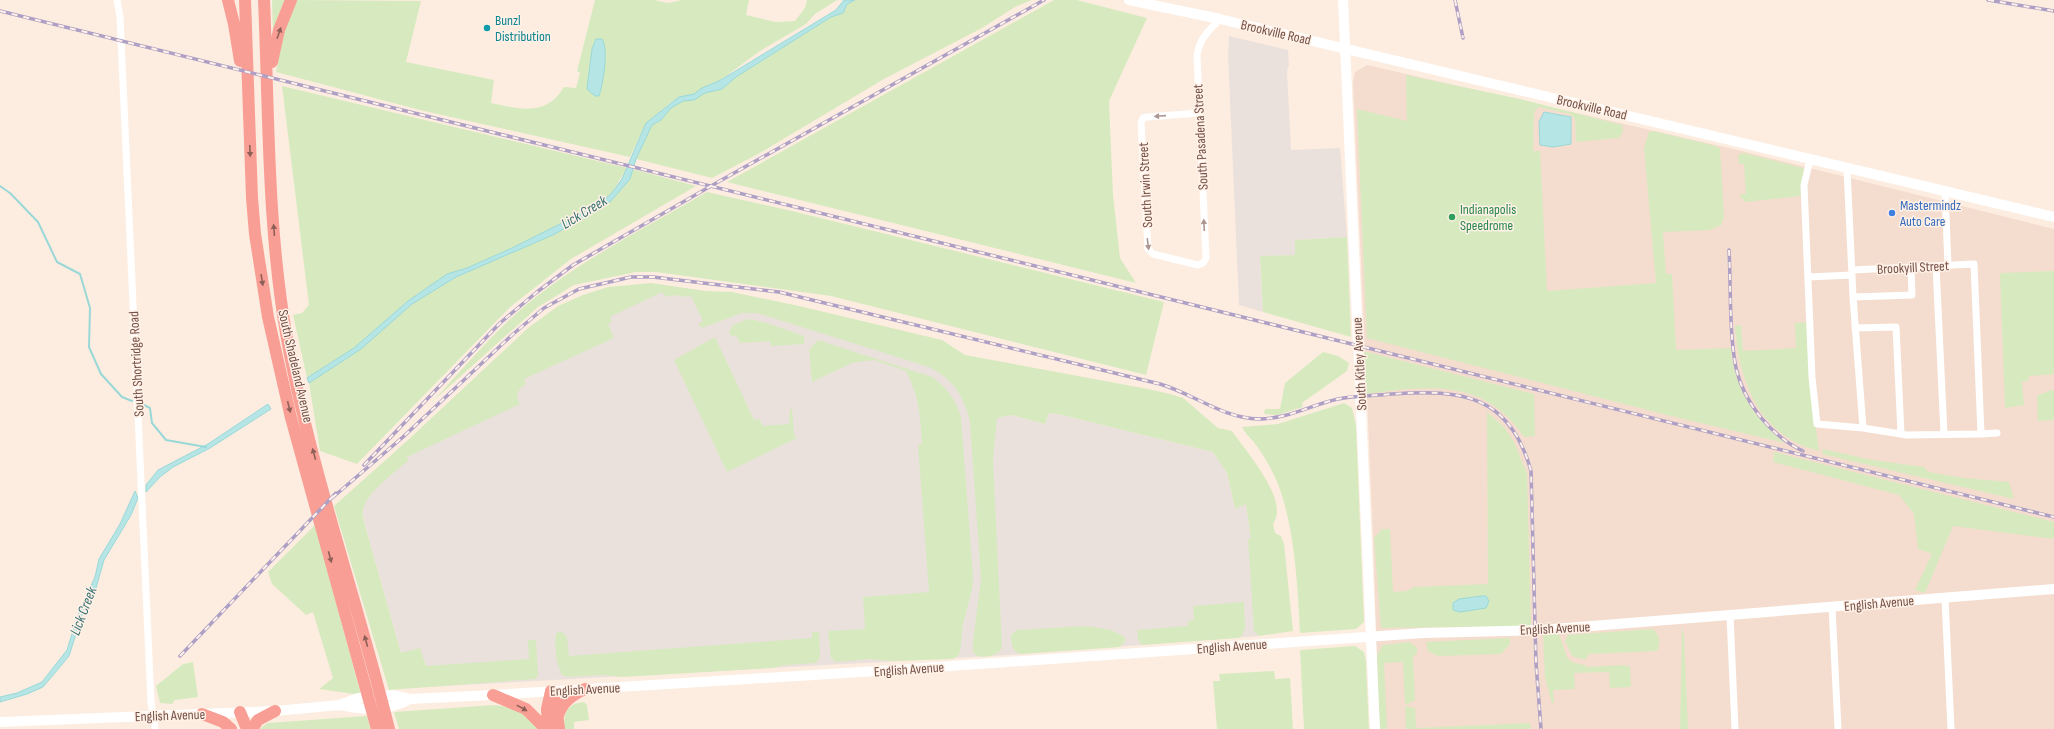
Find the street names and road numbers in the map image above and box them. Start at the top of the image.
street label: Brookville Road [1239,16,1313,49]
street label: South Pasadena Street [1189,83,1212,190]
street label: Brookville Road [1555,91,1629,124]
street label: South Irwin Street [1135,142,1156,228]
street label: Brookyill Street [1877,257,1949,278]
street label: South Shadeland Avenue [274,308,317,424]
street label: South Shortridge Road [125,311,148,417]
street label: South Kitley Avenue [1349,317,1370,411]
street label: English Avenue [1843,592,1915,615]
street label: English Avenue [1519,618,1591,639]
street label: English Avenue [1196,636,1268,657]
street label: English Avenue [873,659,945,680]
street label: English Avenue [549,679,621,700]
street label: English Avenue [135,706,205,725]

